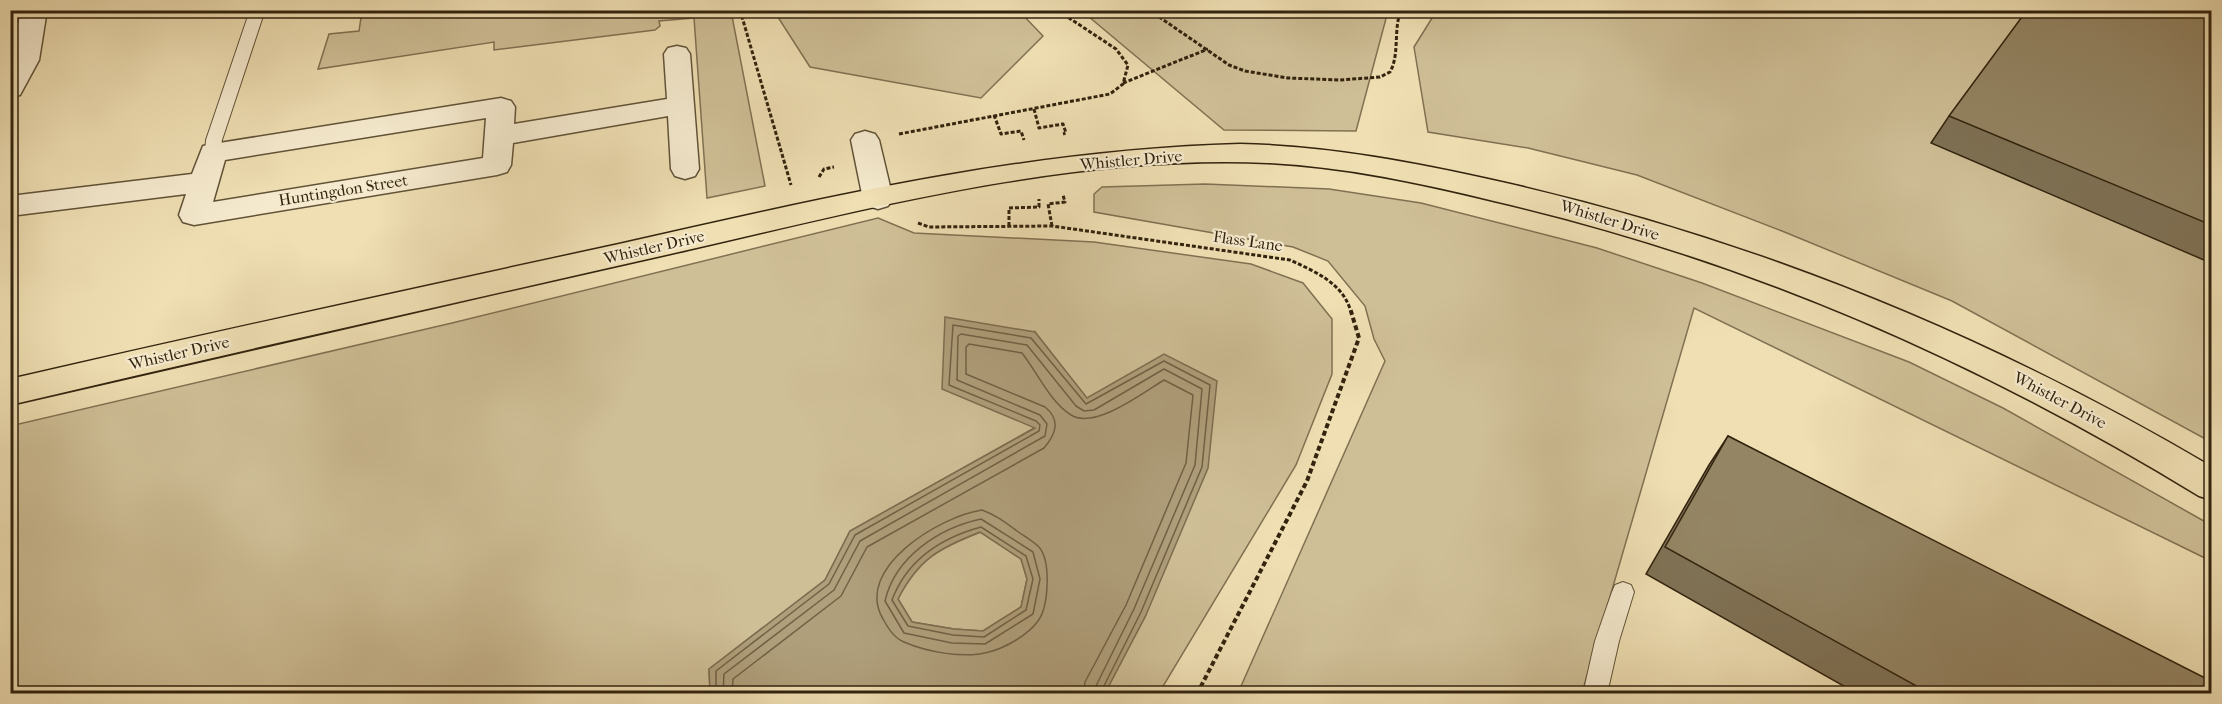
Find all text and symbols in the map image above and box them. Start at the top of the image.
street label: Whistler Drive [1078,146,1183,174]
street label: Huntingdon Street [277,170,409,210]
street label: Whistler Drive [1557,196,1662,244]
street label: Whistler Drive [601,226,706,268]
street label: Flass Lane [1212,227,1284,255]
street label: Whistler Drive [126,332,231,374]
street label: Whistler Drive [2009,367,2110,433]

